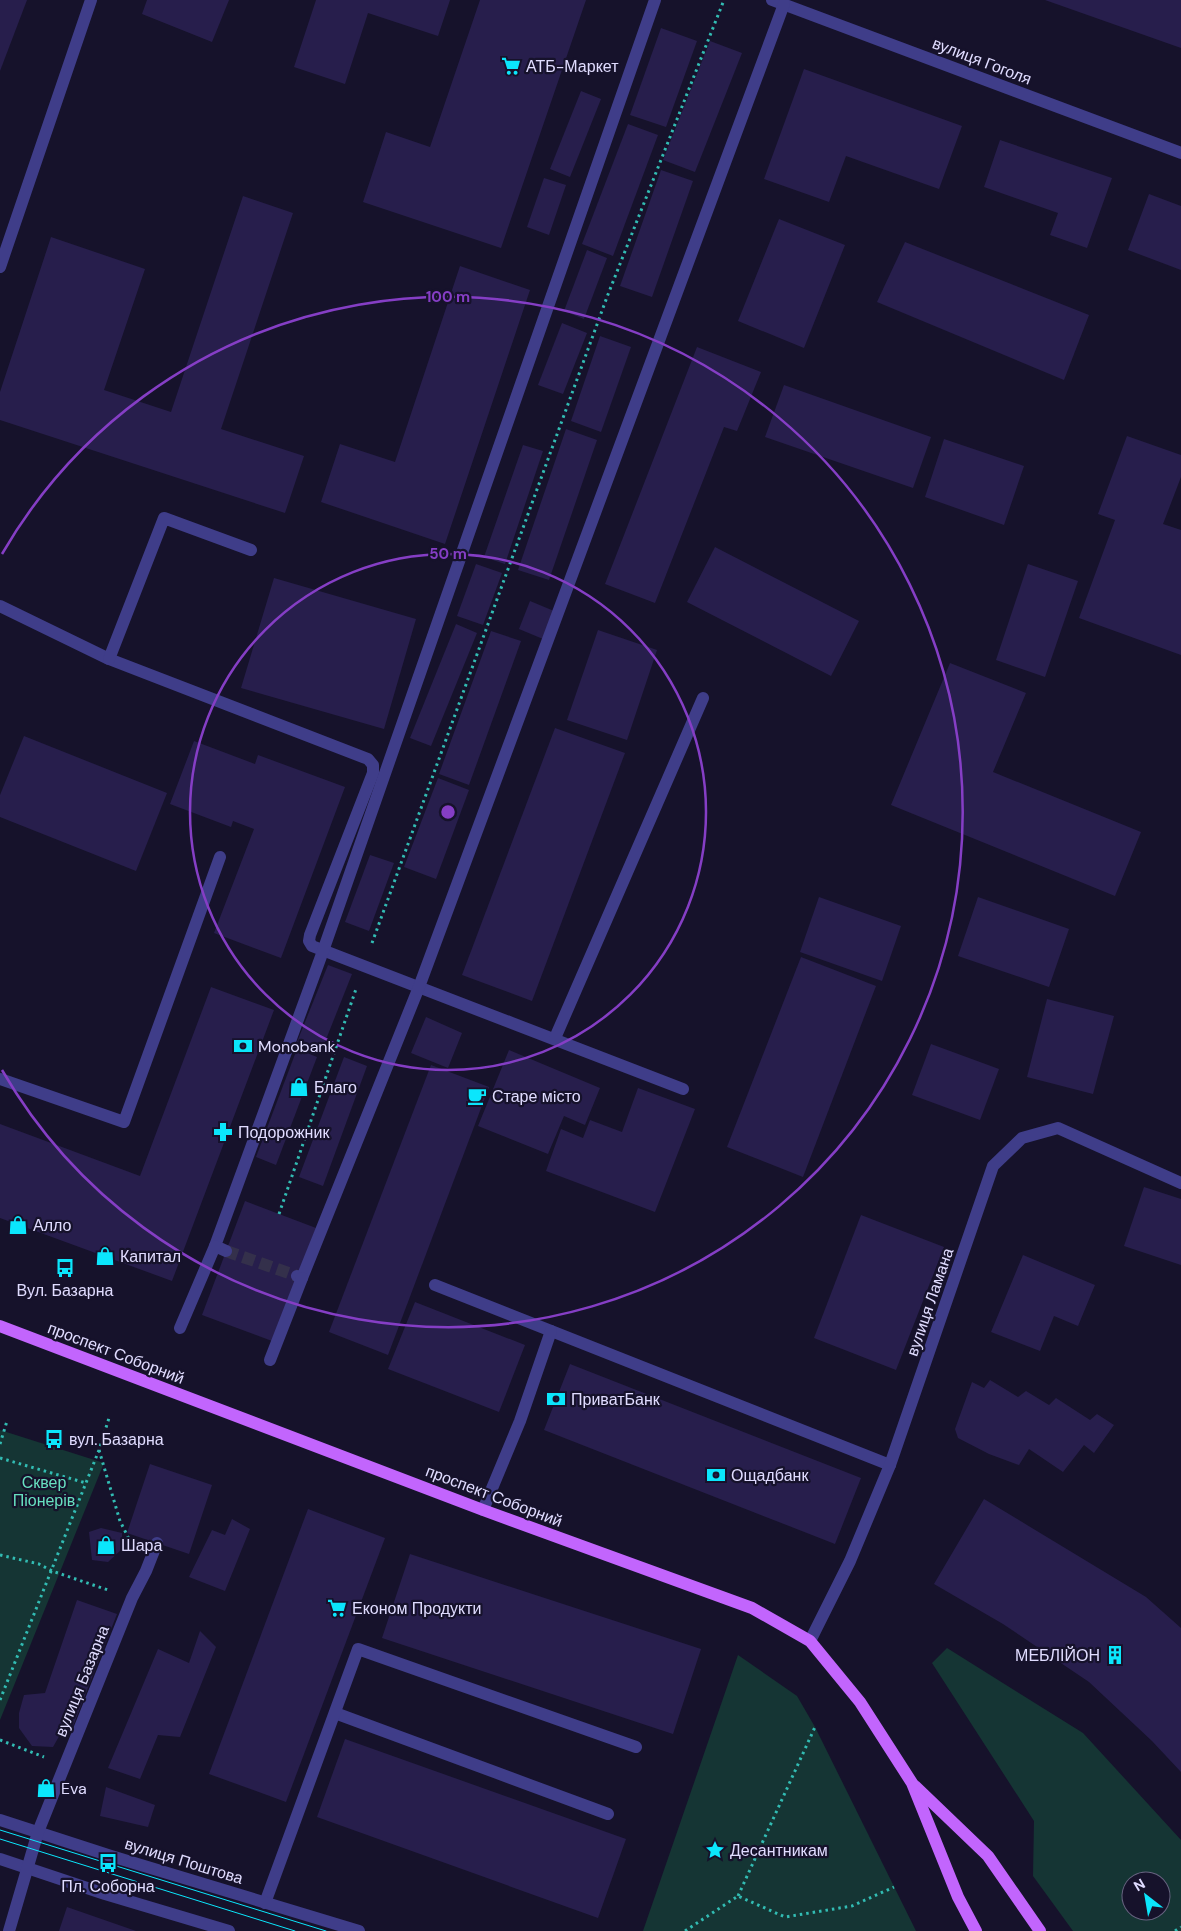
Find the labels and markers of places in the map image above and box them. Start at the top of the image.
supermarket icon: АТБ-Маркет [500,55,522,77]
place label: АТБ-Маркет [526,56,619,77]
centre of rings [439,803,457,821]
bank icon: Monobank [232,1035,254,1057]
place label: Monobank [258,1036,336,1057]
shop icon: Благо [288,1076,310,1098]
place label: Благо [314,1077,357,1098]
cafe icon: Старе мiсто [466,1085,488,1107]
place label: Старе мiсто [492,1086,581,1107]
pharmacy icon: Подорожник [212,1121,234,1143]
place label: Подорожник [238,1122,330,1143]
shop icon: Алло [7,1214,29,1236]
place label: Алло [33,1215,72,1236]
shop icon: Капитал [94,1245,116,1267]
place label: Капитал [120,1246,181,1267]
bus stop icon: Вул. Базарна [54,1257,76,1279]
place label: Вул. Базарна [17,1280,114,1301]
bank icon: ПриватБанк [545,1388,567,1410]
place label: ПриватБанк [571,1389,661,1410]
bus stop icon: вул. Базарна [43,1428,65,1450]
place label: вул. Базарна [69,1429,164,1450]
bank icon: Ощадбанк [705,1464,727,1486]
place label: Ощадбанк [731,1465,809,1486]
shop icon: Шара [95,1534,117,1556]
place label: Шара [121,1535,162,1556]
supermarket icon: Економ Продукти [326,1597,348,1619]
place label: Економ Продукти [352,1598,481,1619]
building icon: МЕБЛІЙОН [1104,1644,1126,1666]
place label: МЕБЛІЙОН [1015,1645,1100,1666]
shop icon: Eva [35,1777,57,1799]
place label: Eva [61,1778,87,1799]
place icon: Десантникам [704,1839,726,1861]
place label: Десантникам [730,1840,828,1861]
bus stop icon: Пл. Соборна [97,1852,119,1874]
place label: Пл. Соборна [61,1876,155,1897]

